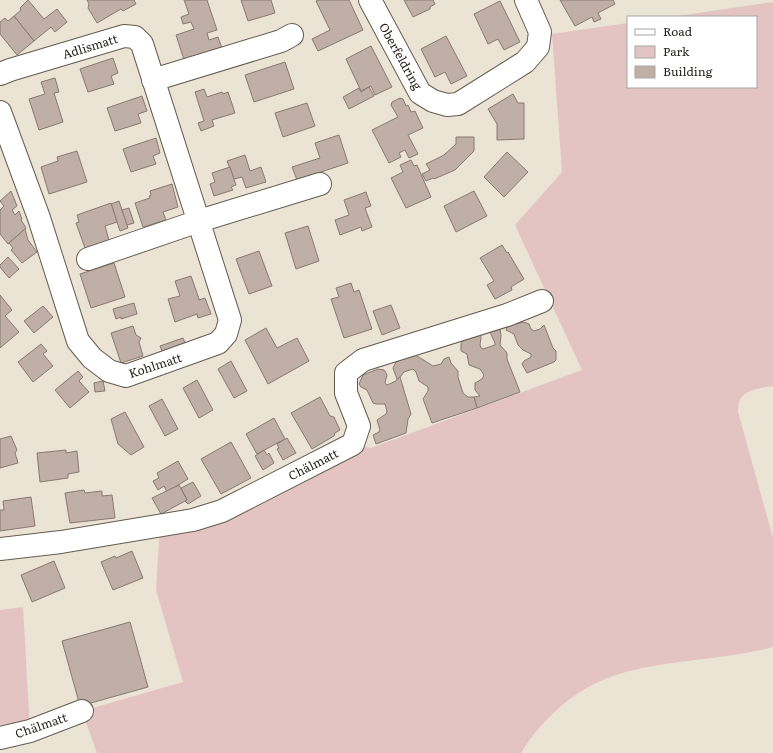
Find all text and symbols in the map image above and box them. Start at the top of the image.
legend [627,16,757,88]
street label: Oberfeldring [375,19,427,93]
text: Road [663,22,693,40]
street label: Adlismatt [60,29,120,63]
text: Park [663,42,690,60]
text: Building [663,62,713,80]
street label: Kohlmatt [126,348,184,382]
street label: Chälmatt [285,444,341,484]
street label: Chälmatt [12,708,70,742]

